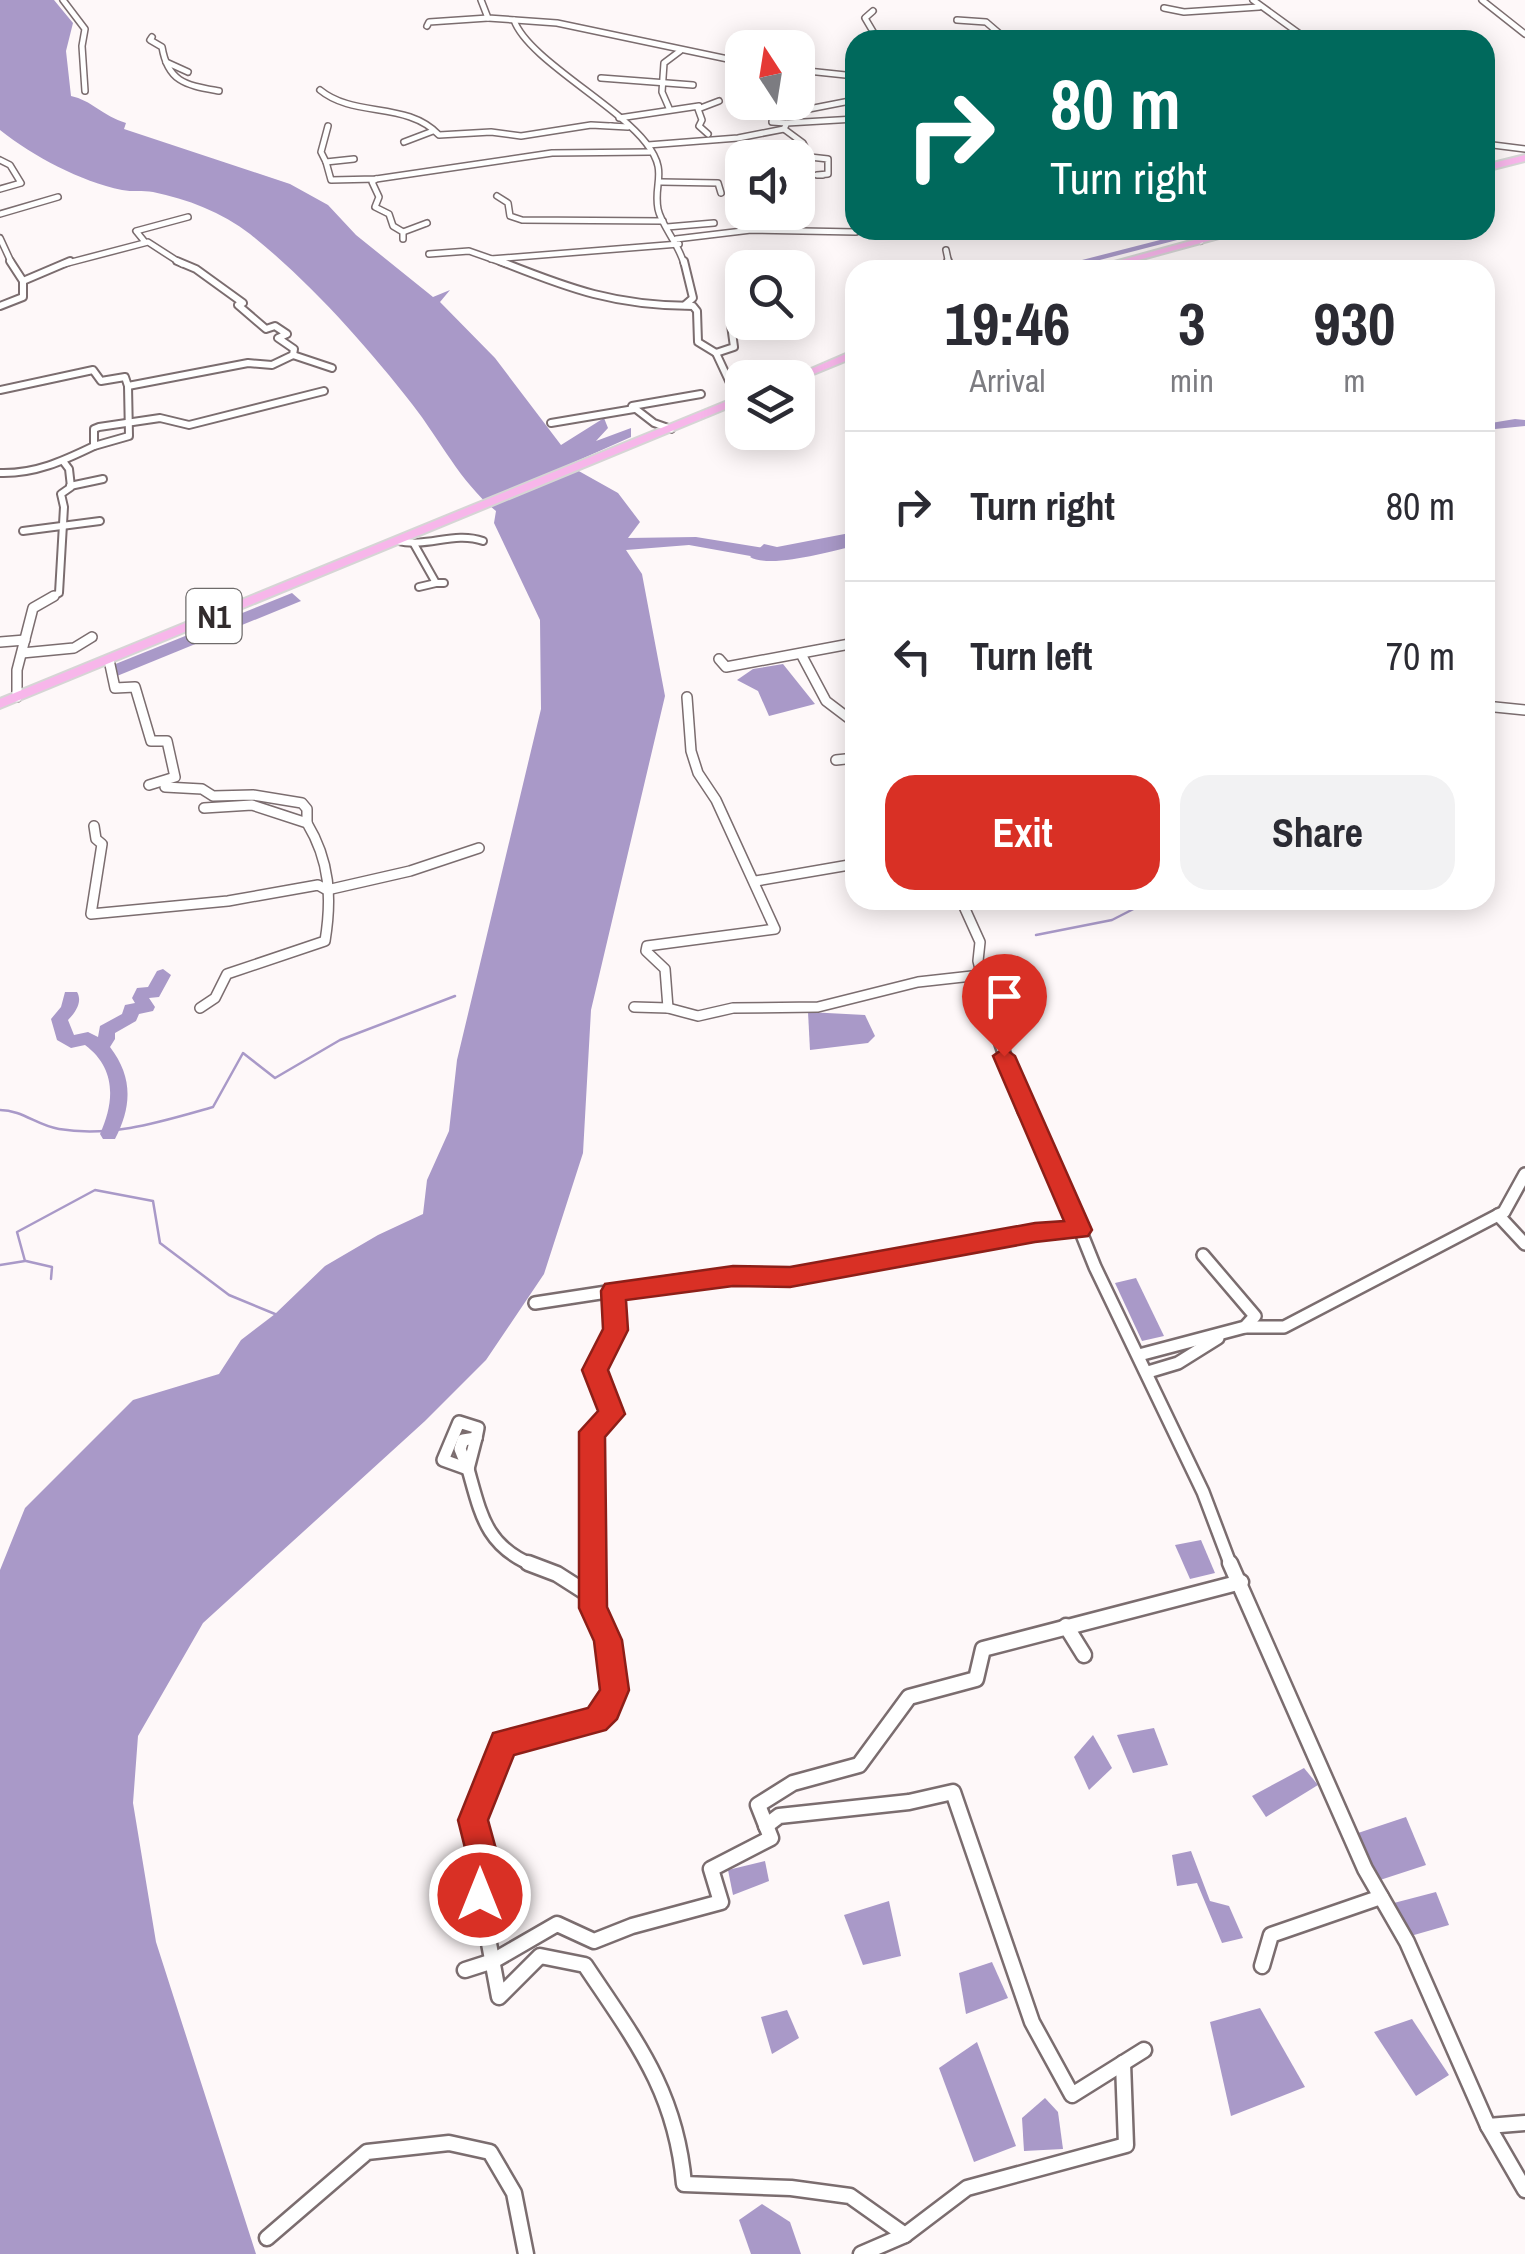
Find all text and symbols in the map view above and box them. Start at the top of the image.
north arrow [725,30,815,120]
map controls [725,30,815,450]
text: 80 m [1050,57,1181,151]
icon: right [885,70,1015,200]
button: sound [725,140,815,230]
text: Turn right [1050,147,1207,208]
button: search [725,250,815,340]
text: 19:46 [945,283,1070,364]
text: 3 [1178,283,1206,364]
text: 930 [1313,283,1395,364]
text: Arrival [970,359,1045,402]
text: min [1170,359,1214,402]
text: m [1343,359,1365,402]
button: layers [725,360,815,450]
icon: right [885,479,940,534]
text: Turn right [970,481,1115,532]
text: 80 m [1386,481,1455,532]
road number: N1 [186,589,242,643]
icon: left [885,629,940,684]
text: Turn left [970,631,1092,682]
text: 70 m [1386,631,1455,682]
button: Exit [885,775,1160,890]
button: Share [1180,775,1455,890]
pin [962,954,1047,1057]
icon: arrive [977,969,1032,1024]
position arrow [428,1843,532,1947]

